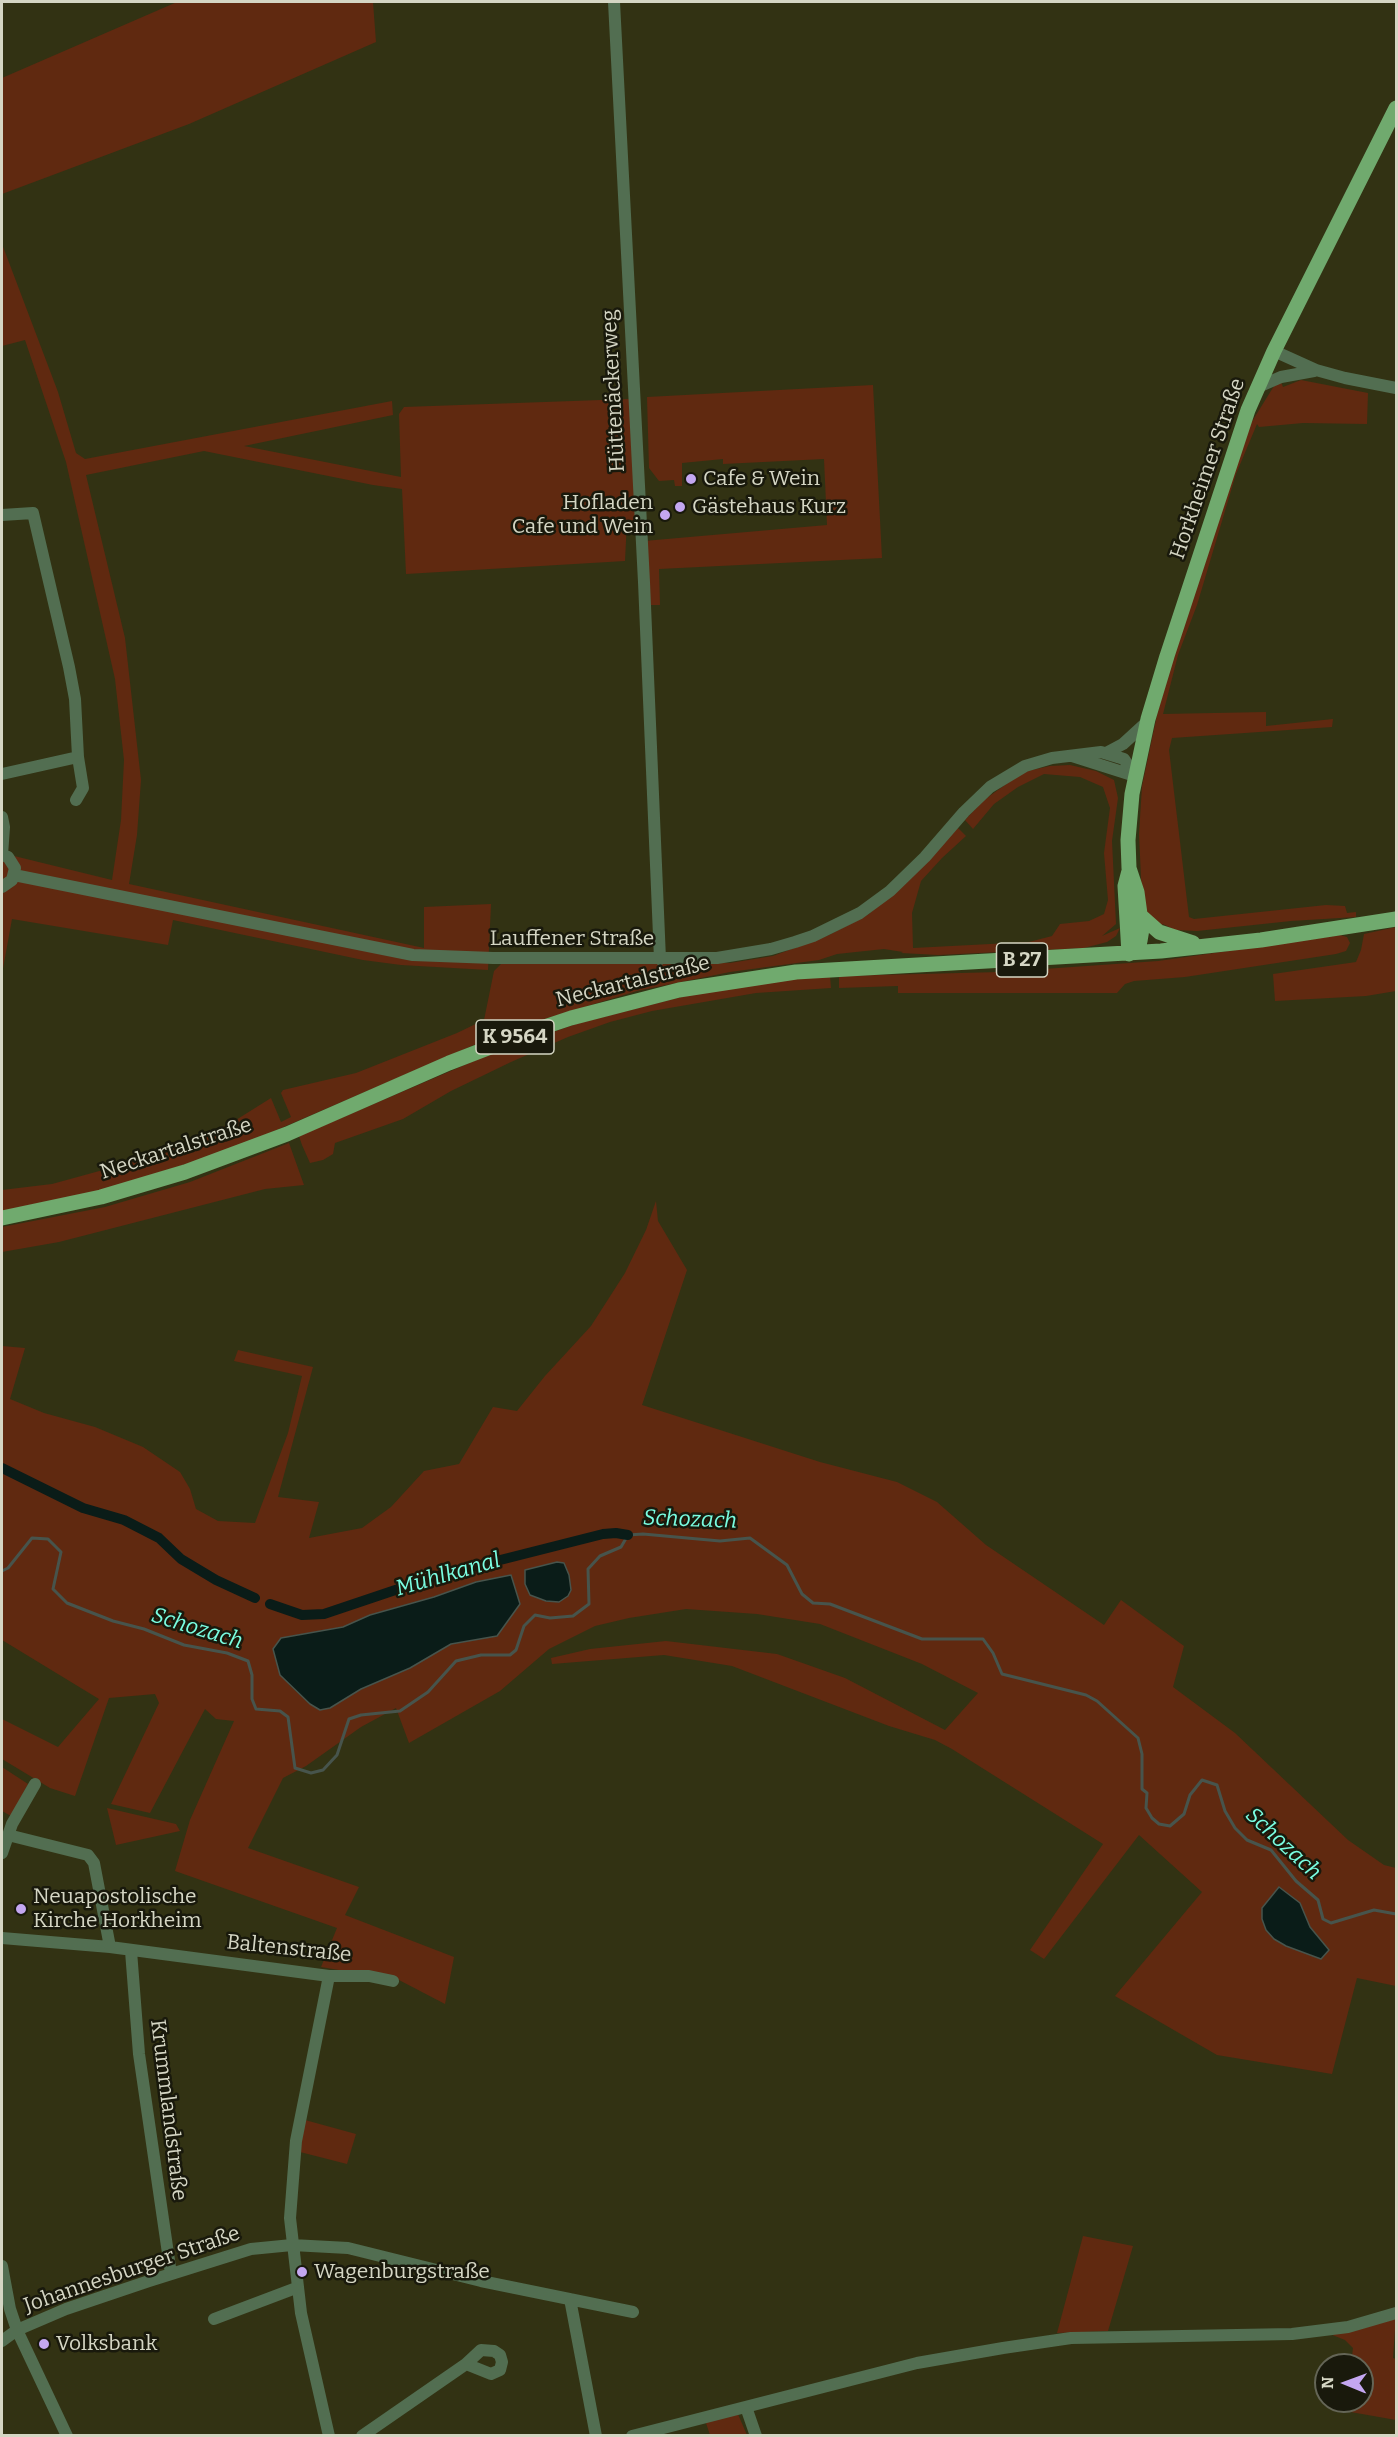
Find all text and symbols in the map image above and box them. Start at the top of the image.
street label: Hüttenäckerweg [597,309,631,473]
street label: Horkheimer Straße [1165,375,1251,563]
place label: Cafe & Wein [703,466,820,492]
marker: Cafe & Wein [684,472,698,486]
place label: Hofladen Cafe und Wein [512,490,653,540]
place label: Gästehaus Kurz [692,494,846,520]
marker: Gästehaus Kurz [673,500,687,514]
marker: Hofladen Cafe und Wein [658,508,672,522]
street label: Lauffener Straße [490,926,654,952]
road number: B 27 [996,943,1048,977]
street label: Neckartalstraße [553,951,713,1013]
road number: K 9564 [476,1020,554,1054]
street label: Neckartalstraße [97,1113,255,1185]
water label: Schozach [643,1505,737,1535]
water label: Mühlkanal [393,1547,503,1603]
water label: Schozach [148,1603,246,1655]
water label: Schozach [1240,1802,1326,1886]
place label: Neuapostolische Kirche Horkheim [33,1884,201,1934]
marker: Neuapostolische Kirche Horkheim [14,1902,28,1916]
street label: Baltenstraße [225,1930,353,1968]
street label: Krummlandstraße [144,2018,192,2202]
street label: Johannesburger Straße [21,2221,243,2319]
place label: Wagenburgstraße [314,2259,490,2285]
marker: Wagenburgstraße [295,2265,309,2279]
place label: Volksbank [56,2331,157,2357]
marker: Volksbank [37,2337,51,2351]
north arrow [1314,2353,1374,2413]
text: N [1318,2376,1337,2389]

